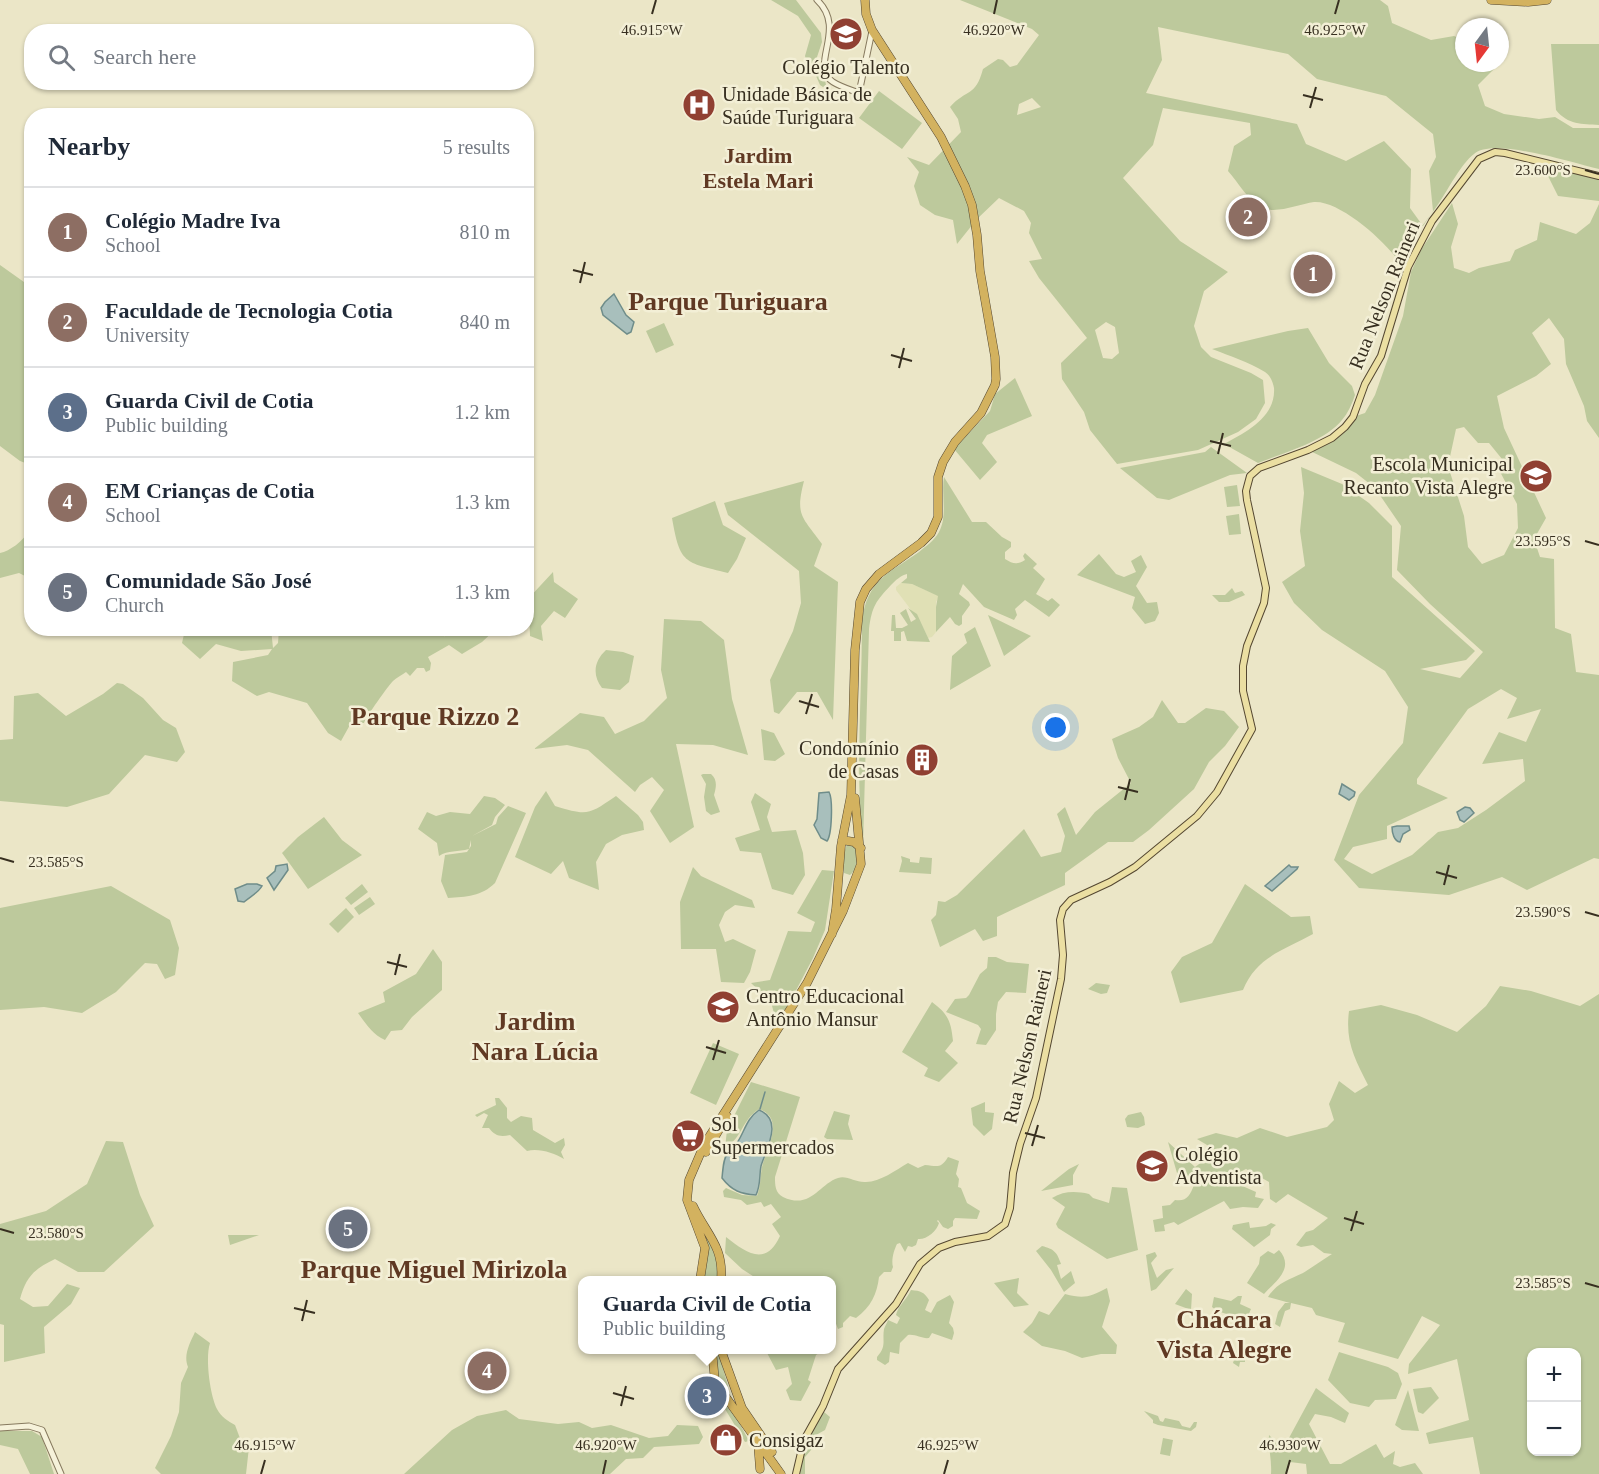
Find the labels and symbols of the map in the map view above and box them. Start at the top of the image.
school or university icon: Colégio Talento [828,16,864,52]
north arrow [1455,18,1509,72]
text: 46.915°W [621,22,684,38]
text: 46.920°W [963,22,1026,38]
text: 46.925°W [1304,22,1367,38]
place label: Colégio Talento [782,56,910,79]
place label: Unidade Básica de Saúde Turiguara [722,83,872,129]
hospital icon: Unidade Básica de Saúde Turiguara [681,87,717,123]
district label: Jardim Estela Mari [703,143,813,193]
text: 23.600°S [1515,162,1571,178]
pin: 2 [1228,194,1268,240]
street label: Rua Nelson Raineri [1344,217,1424,372]
pin: 1 [1294,252,1332,296]
district label: Parque Turiguara [628,287,828,316]
place label: Escola Municipal Recanto Vista Alegre [1344,453,1513,499]
school or university icon: Escola Municipal Recanto Vista Alegre [1518,458,1554,494]
text: 23.595°S [1515,533,1571,549]
district label: Parque Rizzo 2 [351,702,519,731]
your location [1041,713,1070,742]
place label: Condomínio de Casas [799,737,899,782]
building icon: Condomínio de Casas [904,742,940,778]
text: 23.585°S [28,854,84,870]
text: 23.590°S [1515,904,1571,920]
street label: Rua Nelson Raineri [999,966,1056,1125]
place label: Centro Educacional Antônio Mansur [746,985,905,1030]
school or university icon: Centro Educacional Antônio Mansur [705,989,741,1025]
district label: Jardim Nara Lúcia [472,1007,598,1066]
place label: Sol Supermercados [711,1113,835,1159]
supermarket icon: Sol Supermercados [670,1118,706,1154]
place label: Colégio Adventista [1175,1143,1262,1188]
school or university icon: Colégio Adventista [1134,1148,1170,1184]
pin: 5 [328,1206,368,1252]
text: 23.580°S [28,1225,84,1241]
district label: Parque Miguel Mirizola [301,1255,567,1284]
text: 23.585°S [1515,1275,1571,1291]
district label: Chácara Vista Alegre [1156,1305,1292,1364]
pin: 4 [468,1348,506,1394]
pin: 3 [688,1374,726,1418]
shop icon: Consigaz [708,1422,744,1458]
place label: Consigaz [749,1429,824,1452]
text: 46.915°W [234,1437,297,1453]
text: 46.920°W [575,1437,638,1453]
text: 46.925°W [917,1437,980,1453]
text: 46.930°W [1259,1437,1322,1453]

